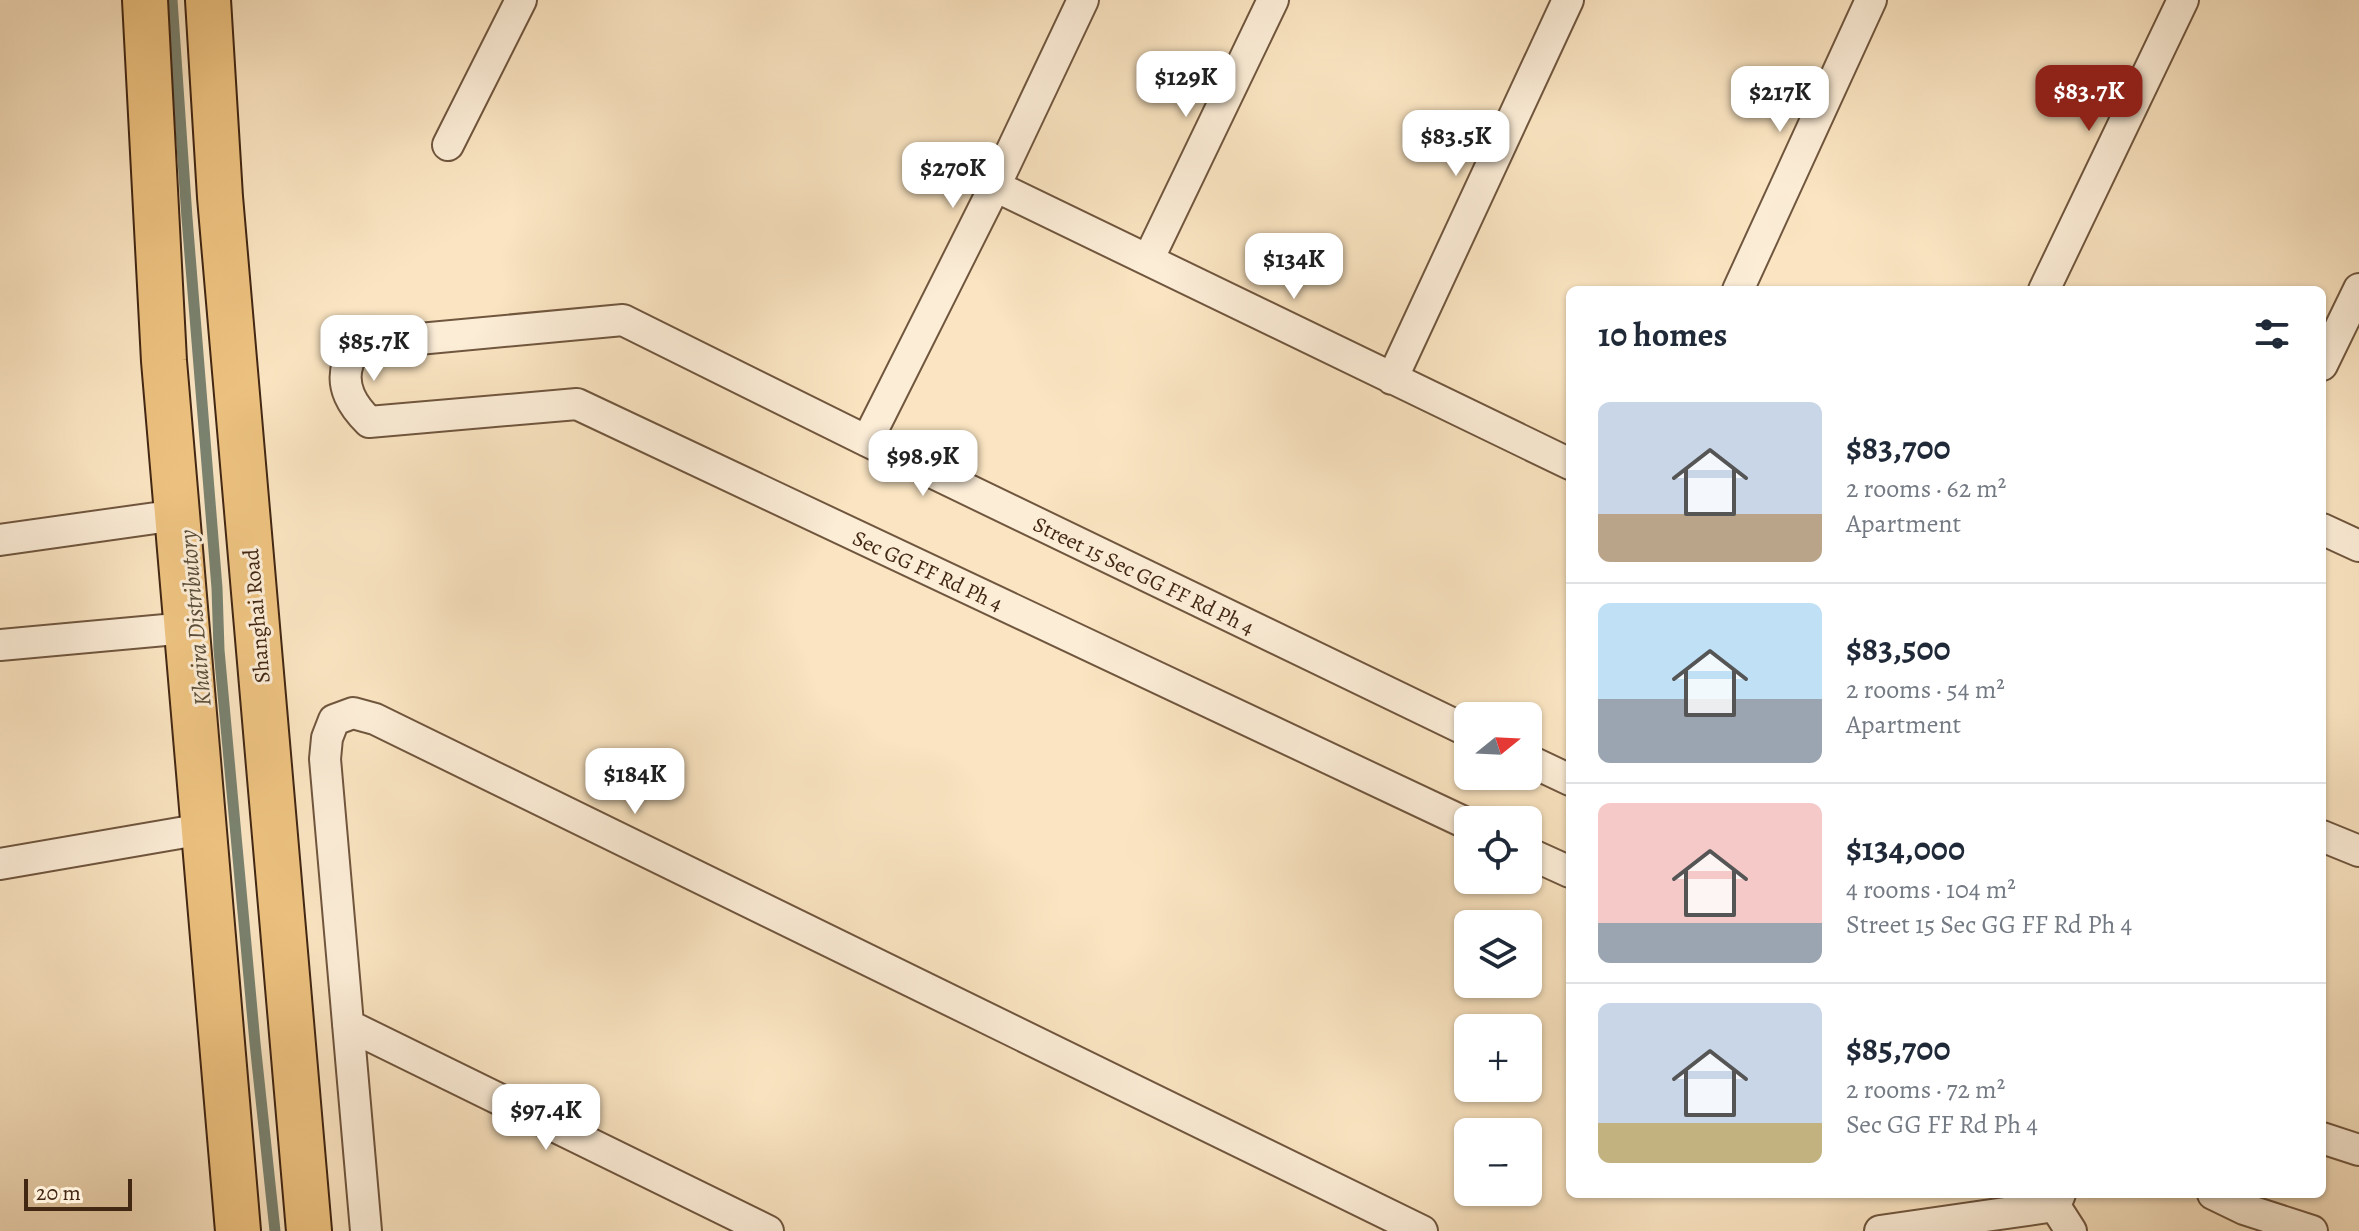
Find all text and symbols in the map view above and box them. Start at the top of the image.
pin: $129K [1130,51,1242,119]
text: $129K [1154,59,1218,94]
pin: $83.7K [2024,65,2154,133]
pin: $217K [1724,66,1836,134]
text: $83.7K [2053,73,2125,108]
text: $217K [1749,74,1811,109]
pin: $83.5K [1391,110,1521,178]
text: $83.5K [1420,118,1492,153]
pin: $270K [897,142,1009,210]
text: $270K [920,150,986,185]
pin: $134K [1238,233,1350,301]
text: $134K [1263,241,1325,276]
text: 10 homes [1598,311,1727,358]
icon: filters [2250,312,2294,356]
pin: $85.7K [309,315,439,383]
text: $85.7K [338,323,410,358]
text: $83,700 [1846,424,1951,471]
pin: $98.9K [858,430,988,498]
icon: home [1662,434,1758,530]
text: $98.9K [887,438,959,473]
text: 2 rooms · 62 m² [1846,471,2006,506]
text: Apartment [1846,506,1961,541]
street label: Street 15 Sec GG FF Rd Ph 4 [1028,509,1259,642]
street label: Sec GG FF Rd Ph 4 [848,523,1008,619]
water label: Khaira Distributory [171,528,219,708]
street label: Shanghai Road [236,547,278,684]
text: $83,500 [1846,625,1951,672]
icon: home [1662,635,1758,731]
text: 2 rooms · 54 m² [1846,672,2005,707]
north arrow [1454,702,1542,790]
map controls [1454,702,1542,1206]
text: Apartment [1846,707,1961,742]
pin: $184K [579,748,691,816]
text: $184K [603,756,667,791]
button: locate [1454,806,1542,894]
text: $134,000 [1846,825,1965,872]
icon: home [1662,835,1758,931]
text: 4 rooms · 104 m² [1846,872,2016,907]
text: Street 15 Sec GG FF Rd Ph 4 [1846,907,2132,942]
button: layers [1454,910,1542,998]
button: + [1454,1014,1542,1102]
text: $85,700 [1846,1025,1951,1072]
icon: home [1662,1035,1758,1131]
text: 2 rooms · 72 m² [1846,1072,2005,1107]
pin: $97.4K [481,1084,611,1152]
text: $97.4K [510,1092,582,1127]
text: Sec GG FF Rd Ph 4 [1846,1107,2038,1142]
button: − [1454,1118,1542,1206]
scale bar [24,1175,132,1211]
text: 20 m [36,1178,81,1208]

